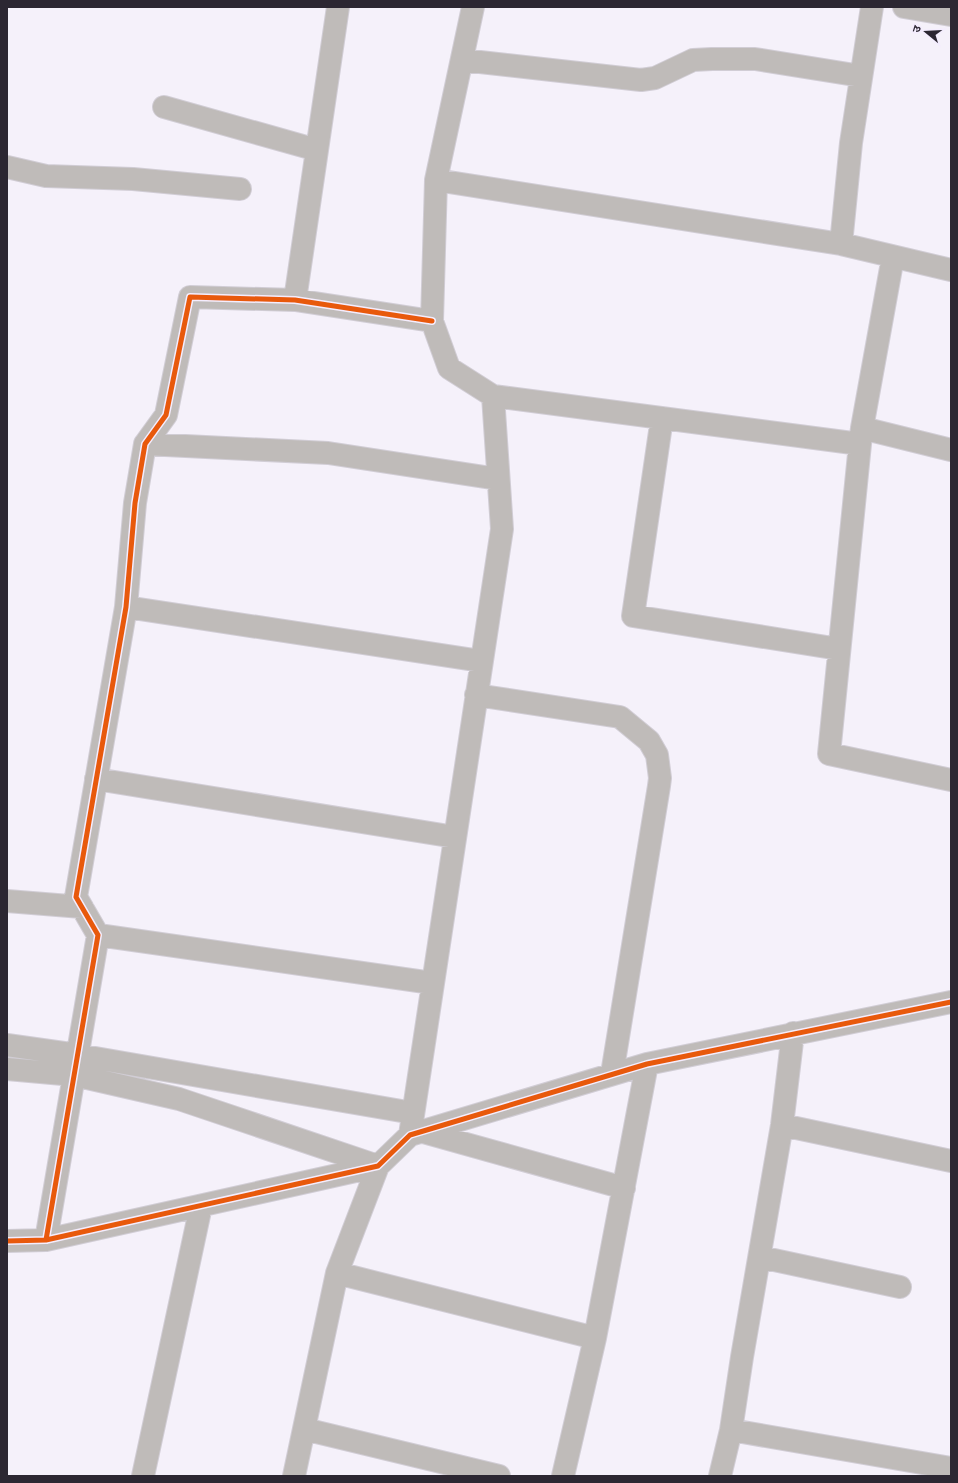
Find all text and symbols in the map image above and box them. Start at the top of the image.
north arrow [906,12,946,52]
text: उ [908,23,924,34]

